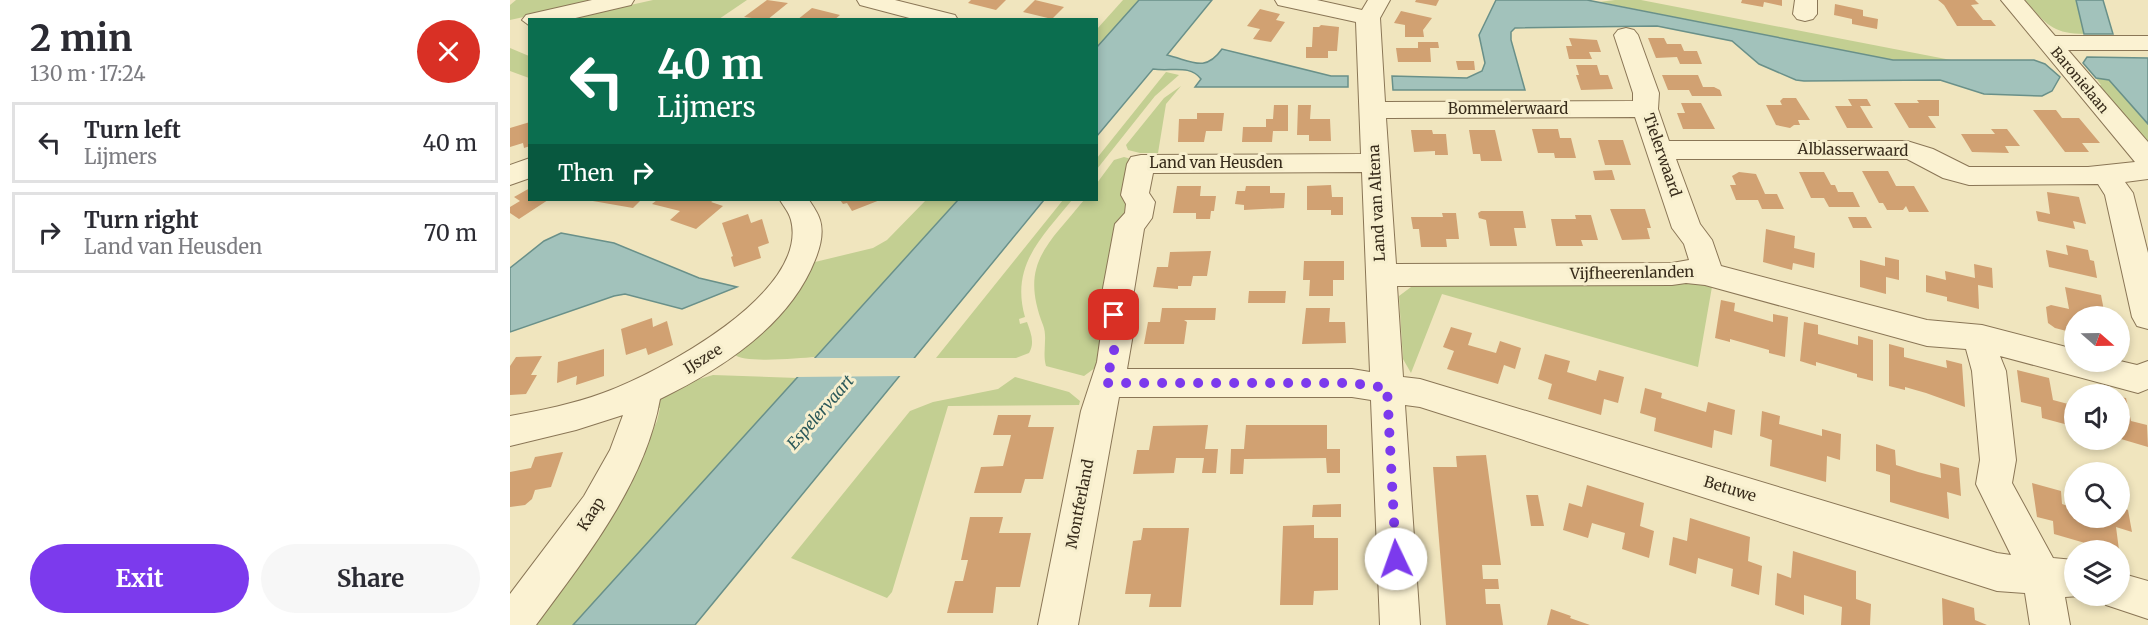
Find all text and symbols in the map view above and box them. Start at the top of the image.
text: 2 min [30,16,133,61]
button: close [417,20,480,83]
text: 40 m [657,38,763,90]
icon: left [558,42,636,120]
street label: Baronielaan [2047,43,2113,117]
text: 130 m · 17:24 [30,61,145,86]
text: Lijmers [657,90,756,124]
street label: Bommelerwaard [1448,99,1568,118]
street label: Tielerwaard [1639,111,1686,199]
text: Turn left [84,116,181,144]
icon: left [33,126,66,159]
text: 40 m [422,129,477,157]
street label: Alblasserwaard [1796,139,1909,160]
text: Lijmers [84,144,157,169]
street label: Land van Altena [1364,144,1389,262]
street label: Land van Heusden [1149,153,1283,172]
icon: right [626,156,659,189]
text: Then [558,159,614,187]
text: Turn right [84,206,198,234]
icon: right [33,216,66,249]
text: 70 m [424,219,477,247]
text: Land van Heusden [84,234,262,259]
street label: Vijfheerenlanden [1569,262,1694,283]
pin [1088,289,1139,340]
icon: arrive [1097,298,1130,331]
north arrow [2064,306,2130,372]
map controls [2064,306,2130,606]
street label: IJszee [680,339,726,378]
water label: Espelervaart [782,371,858,453]
button: sound [2064,384,2130,450]
street label: Montferland [1062,458,1097,550]
button: search [2064,462,2130,528]
street label: Betuwe [1702,472,1759,506]
street label: Kaap [573,493,608,534]
position arrow [1364,527,1428,591]
button: layers [2064,540,2130,606]
button: Exit [30,544,249,613]
button: Share [261,544,480,613]

